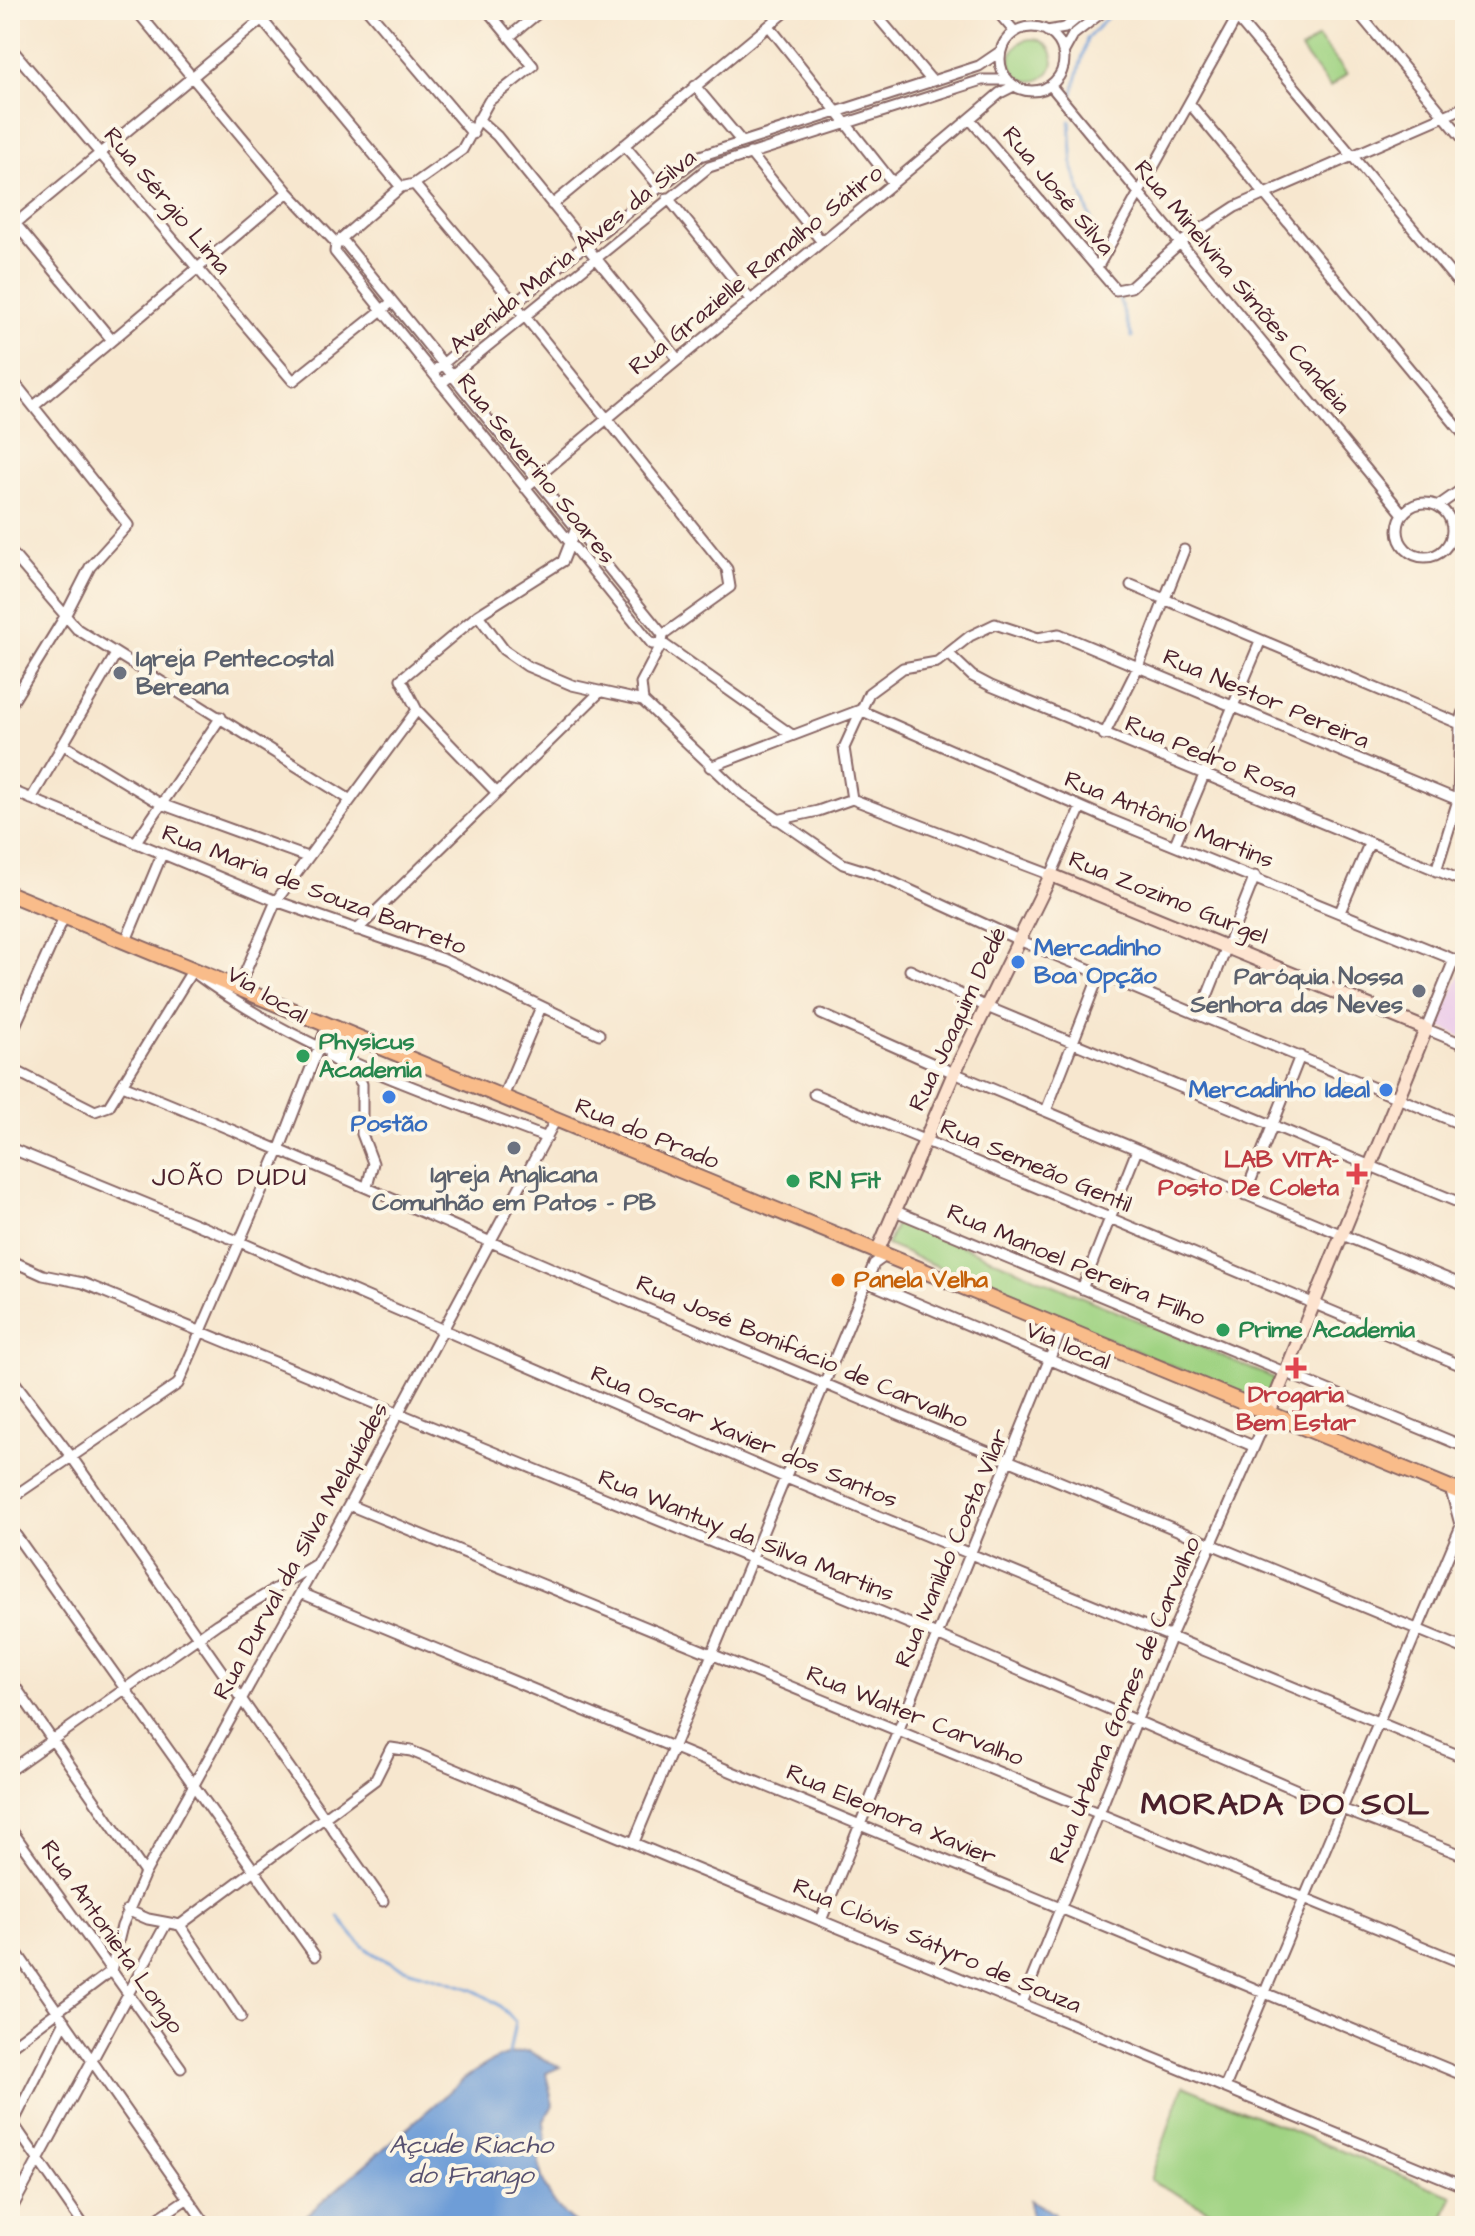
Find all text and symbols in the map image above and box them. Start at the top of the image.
street label: Rua José Silva [994,119,1122,263]
street label: Rua Sérgio Lima [94,120,239,283]
street label: Avenida Maria Alves da Silva [442,142,704,362]
street label: Rua Minelvina Simões Candeia [1126,153,1358,421]
street label: Rua Grazielle Ramalho Sátiro [622,156,891,383]
street label: Rua Severino Soares [448,366,624,572]
street label: Rua Nestor Pereira [1158,640,1374,758]
place label: Igreja Pentecostal Bereana [136,642,334,704]
marker: Igreja Pentecostal Bereana [111,664,129,682]
street label: Rua Pedro Rosa [1120,707,1302,807]
street label: Rua Antônio Martins [1059,762,1279,878]
street label: Rua Maria de Souza Barreto [157,816,472,964]
street label: Rua Zozimo Gurgel [1063,843,1273,954]
street label: Rua Joaquim Dedé [900,921,1016,1117]
place label: Mercadinho Boa Opção [1034,931,1161,993]
marker: Mercadinho Boa Opção [1009,953,1027,971]
street label: Via local [220,958,314,1032]
place label: Paróquia Nossa Senhora das Neves [1189,960,1404,1022]
marker: Paróquia Nossa Senhora das Neves [1410,982,1428,1000]
place label: Physicus Academia [319,1025,422,1087]
marker: Physicus Academia [294,1047,312,1065]
place label: Mercadinho Ideal [1189,1073,1370,1107]
marker: Mercadinho Ideal [1377,1081,1395,1099]
marker: Postão [380,1088,398,1106]
street label: Rua do Prado [570,1090,725,1179]
place label: Postão [351,1107,428,1141]
street label: Rua Semeão Gentil [935,1110,1137,1222]
marker: Igreja Anglicana Comunhão em Patos - PB [505,1139,523,1157]
place label: LAB VITA- Posto De Coleta [1158,1143,1340,1205]
place label: Igreja Anglicana Comunhão em Patos - PB [372,1158,657,1220]
district label: JOÃO DUDU [152,1159,308,1195]
marker: LAB VITA- Posto De Coleta [1346,1163,1368,1185]
place label: RN Fit [809,1164,881,1198]
marker: RN Fit [784,1172,802,1190]
street label: Rua Manoel Pereira Filho [942,1195,1211,1335]
place label: Panela Velha [854,1263,989,1297]
street label: Rua José Bonifácio de Carvalho [631,1266,974,1438]
marker: Panela Velha [829,1271,847,1289]
street label: Via local [1020,1313,1116,1379]
place label: Prime Academia [1239,1313,1416,1347]
marker: Prime Academia [1214,1321,1232,1339]
street label: Rua Oscar Xavier dos Santos [585,1357,903,1517]
marker: Drogaria Bem Estar [1287,1359,1305,1377]
place label: Drogaria Bem Estar [1236,1378,1357,1440]
street label: Rua Durval da Silva Melquíades [205,1396,397,1706]
street label: Rua Ivanildo Costa Vilar [886,1423,1018,1673]
street label: Rua Wantuy da Silva Martins [593,1461,899,1612]
street label: Rua Urbana Gomes de Carvalho [1041,1531,1210,1869]
street label: Rua Walter Carvalho [801,1657,1029,1775]
street label: Rua Eleonora Xavier [781,1755,1001,1875]
district label: MORADA DO SOL [1141,1782,1431,1827]
street label: Rua Antonieta Longo [31,1833,192,2042]
street label: Rua Clóvis Sátyro de Souza [787,1870,1086,2023]
water label: Açude Riacho do Frango [389,2127,555,2194]

